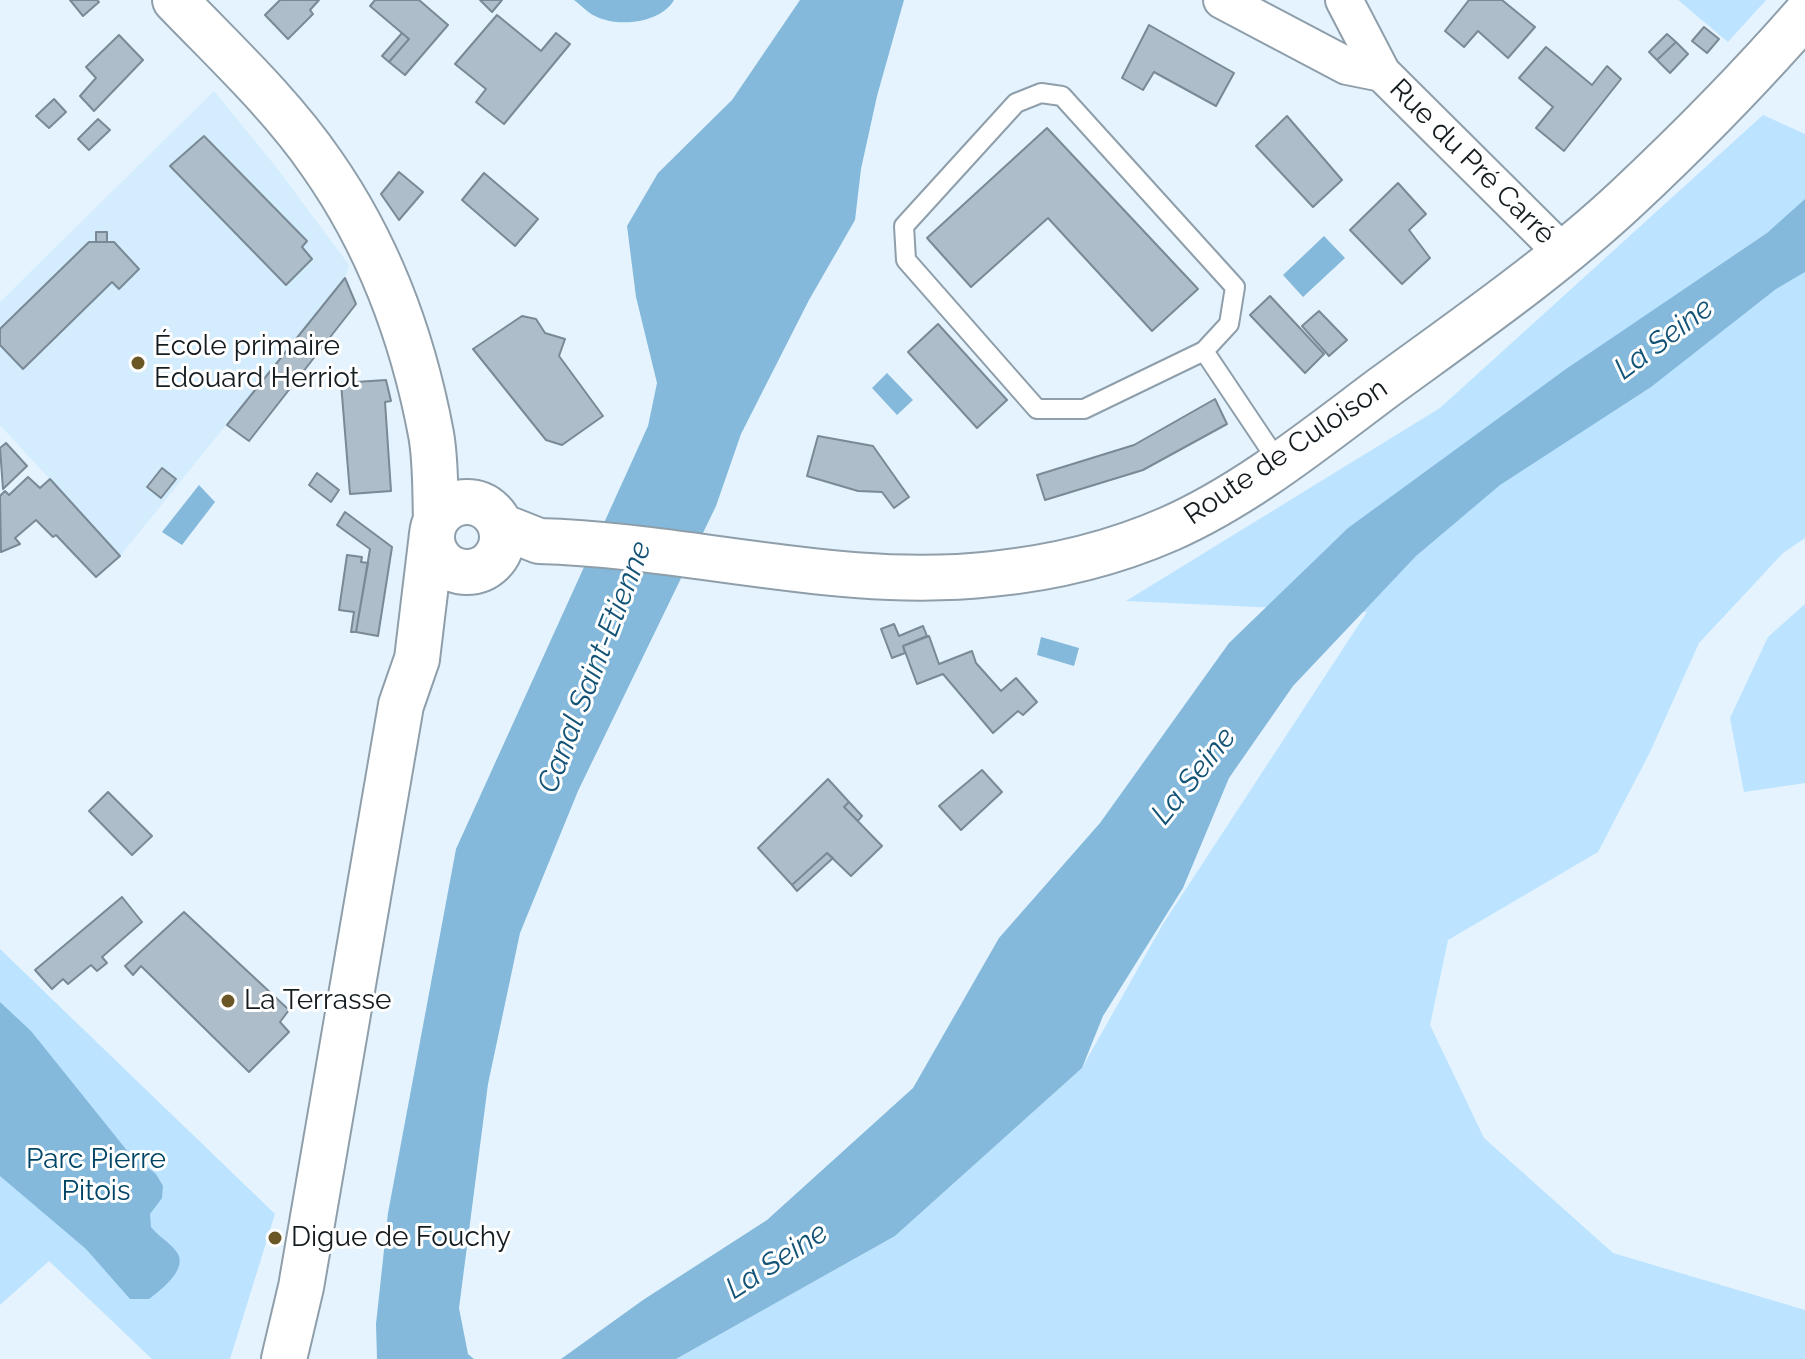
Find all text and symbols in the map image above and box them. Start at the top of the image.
street label: Rue du Pré Carré [1382,72,1562,252]
water label: La Seine [1608,290,1720,388]
place label: École primaire Edouard Herriot [154,330,359,396]
marker: École primaire Edouard Herriot [129,354,147,372]
street label: Route de Culoison [1178,372,1394,532]
water label: Canal Saint-Etienne [530,536,660,798]
water label: La Seine [1144,720,1244,832]
place label: La Terrasse [244,984,391,1018]
marker: La Terrasse [219,992,237,1010]
park label: Parc Pierre Pitois [26,1143,166,1209]
water label: La Seine [719,1215,835,1307]
place label: Digue de Fouchy [291,1221,511,1255]
marker: Digue de Fouchy [266,1229,284,1247]

